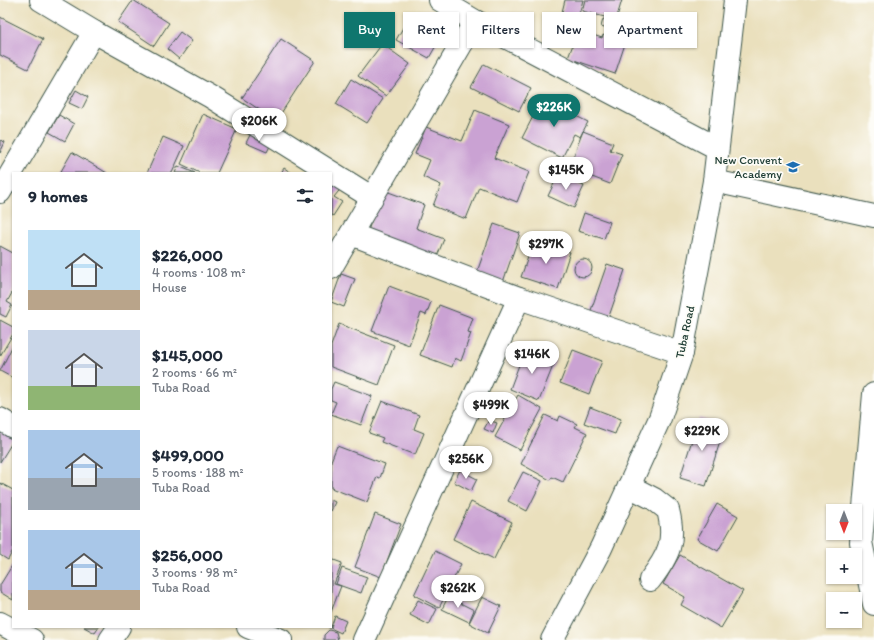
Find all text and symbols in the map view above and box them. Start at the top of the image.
chip: Buy [344,12,395,48]
chip: Rent [403,12,459,48]
chip: Filters [467,12,534,48]
chip: New [542,12,596,48]
chip: Apartment [604,12,697,48]
pin: $226K [526,94,582,128]
text: $226K [536,99,572,114]
pin: $206K [231,108,287,142]
text: $206K [241,113,277,128]
place label: New Convent Academy [714,153,783,181]
pin: $145K [538,157,594,191]
school or university icon: New Convent Academy [785,159,801,175]
text: $145K [548,162,584,177]
icon: filters [294,185,316,207]
text: 9 homes [28,186,88,206]
pin: $297K [518,231,574,265]
text: $297K [529,236,563,251]
text: $226,000 [152,245,223,265]
icon: home [60,246,108,294]
text: 4 rooms · 108 m² [152,265,246,280]
text: House [152,280,187,295]
street label: Tuba Road [673,304,698,360]
pin: $146K [504,341,560,375]
text: $145,000 [152,345,223,365]
icon: home [60,346,108,394]
text: $146K [514,346,550,361]
text: 2 rooms · 66 m² [152,365,237,380]
text: Tuba Road [152,380,210,395]
pin: $499K [463,392,519,426]
text: $499K [473,397,509,412]
pin: $229K [674,418,730,452]
text: $229K [684,423,720,438]
text: $499,000 [152,445,224,465]
icon: home [60,446,108,494]
pin: $256K [438,446,494,480]
text: $256K [448,451,484,466]
text: 5 rooms · 188 m² [152,465,244,480]
text: Tuba Road [152,480,210,495]
north arrow [826,504,862,540]
map controls [826,504,862,628]
text: $256,000 [152,545,223,565]
icon: home [60,546,108,594]
button: + [826,548,862,584]
text: 3 rooms · 98 m² [152,565,238,580]
pin: $262K [430,575,486,609]
text: Tuba Road [152,580,210,595]
text: $262K [440,580,476,595]
button: − [826,592,862,628]

